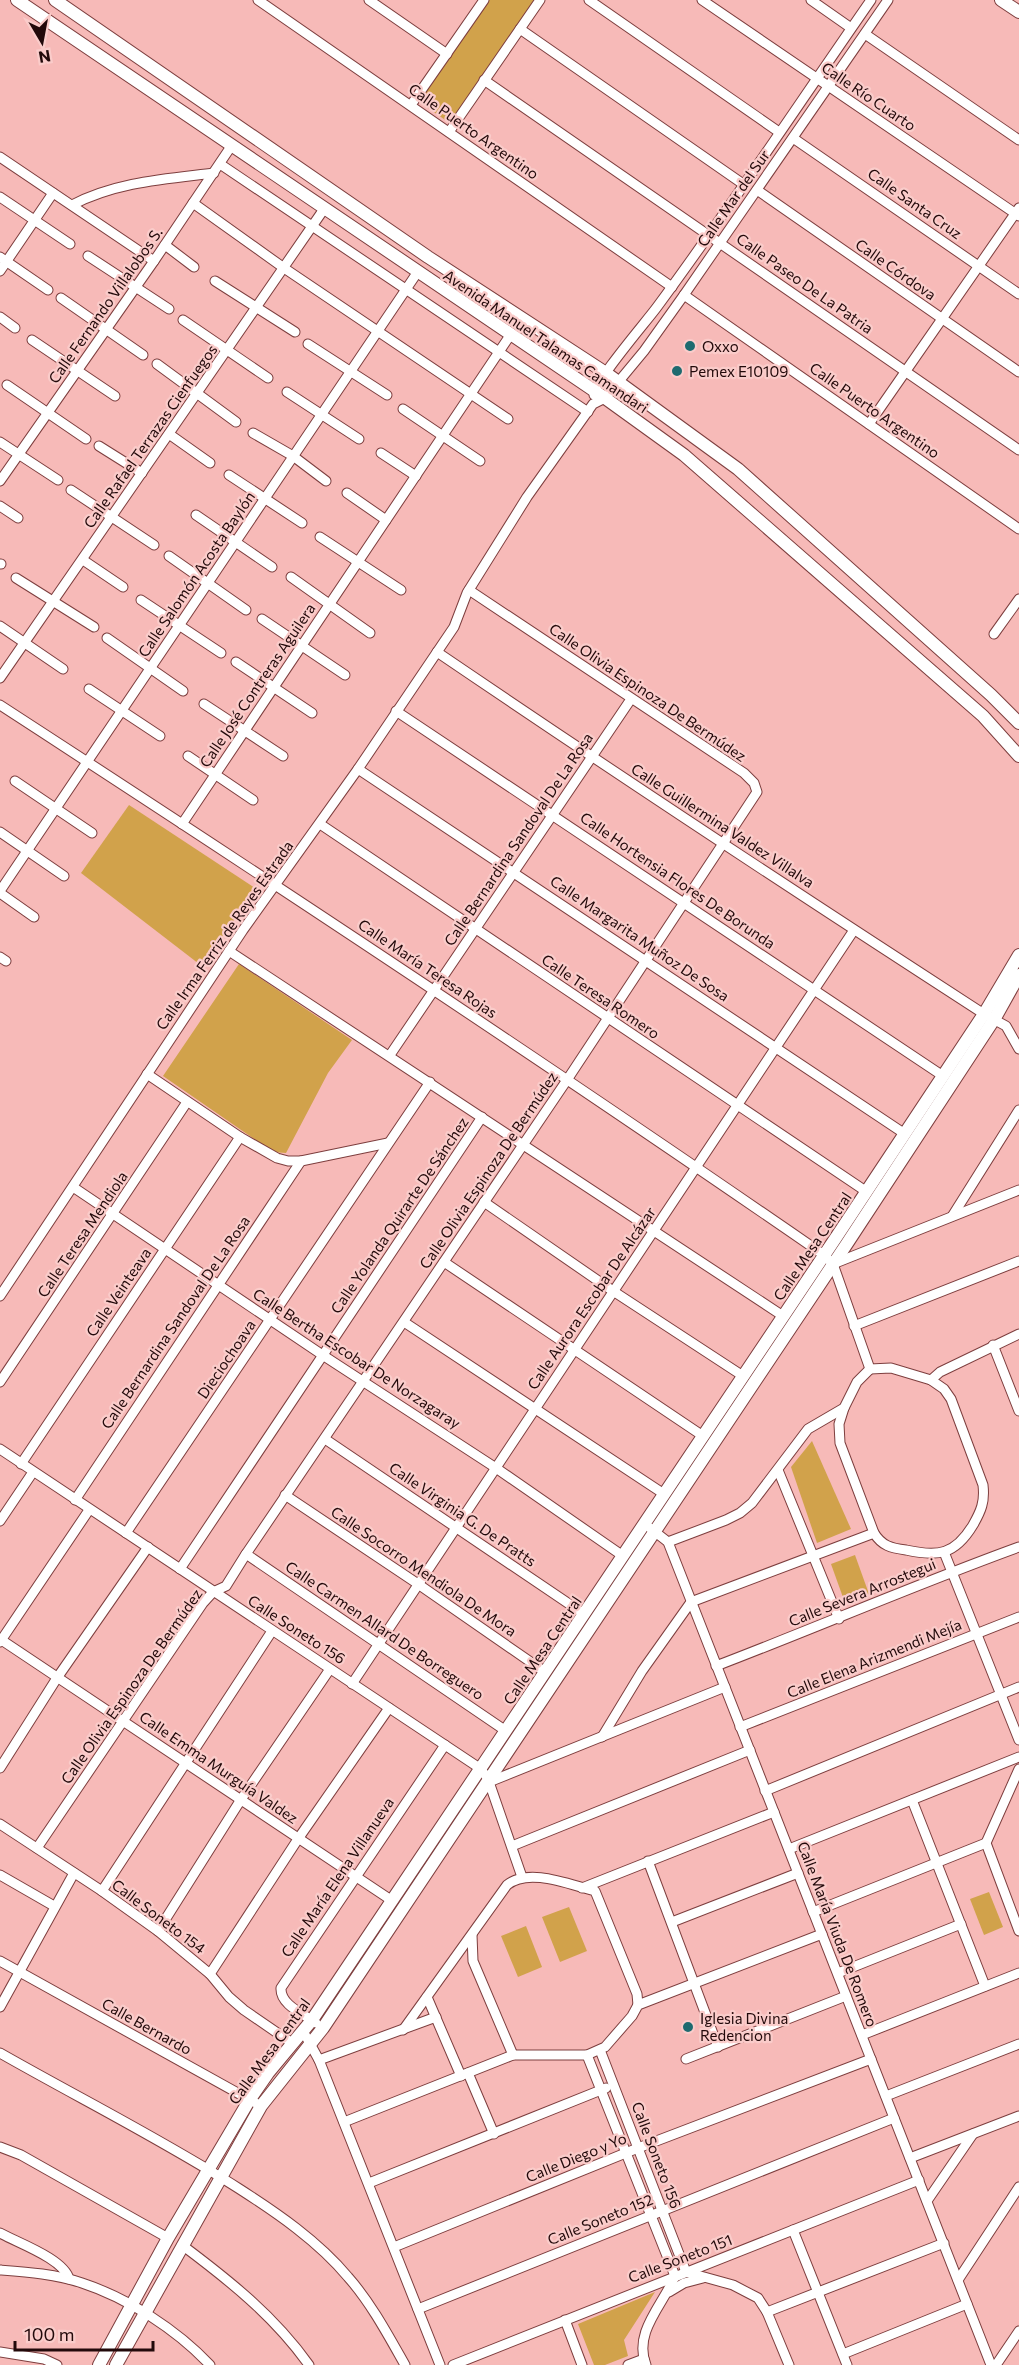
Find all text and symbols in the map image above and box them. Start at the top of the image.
north arrow [12,12,72,72]
text: N [37,47,52,68]
street label: Calle Río Cuarto [818,58,920,134]
street label: Calle Puerto Argentino [406,79,542,183]
street label: Calle Mar del Sur [693,146,773,250]
street label: Calle Santa Cruz [864,164,966,242]
street label: Calle Fernando Villalobos S. [44,224,166,386]
street label: Calle Paseo De La Patria [733,229,877,337]
street label: Calle Córdova [852,235,940,303]
street label: Avenida Manuel Talamas Camandari [440,266,652,416]
place label: Oxxo [702,337,739,355]
marker: Oxxo [683,339,697,353]
street label: Calle Rafael Terrazas Cienfuegos [80,341,221,531]
street label: Calle Puerto Argentino [807,358,943,462]
place label: Pemex E10109 [689,362,788,380]
marker: Pemex E10109 [670,364,684,378]
street label: Calle Salomón Acosta Baylón [134,488,258,660]
street label: Calle José Contreras Aguilera [195,600,319,770]
street label: Calle Olivia Espinoza De Bermúdez [546,619,750,765]
street label: Calle Bernardina Sandoval De La Rosa [440,729,596,949]
street label: Calle Guillermina Valdez Villalva [628,759,818,891]
street label: Calle Hortensia Flores De Borunda [577,808,779,952]
street label: Calle Irma Ferriz de Reyes Estrada [152,837,296,1033]
street label: Calle Margarita Muñoz De Sosa [547,871,733,1005]
street label: Calle María Teresa Rojas [355,915,501,1021]
street label: Calle Teresa Romero [539,950,663,1042]
street label: Calle Olivia Espinoza De Bermúdez [415,1068,561,1272]
street label: Calle Yolanda Quirarte De Sánchez [326,1113,472,1317]
street label: Calle Teresa Mendiola [33,1168,131,1300]
street label: Calle Mesa Central [769,1188,855,1304]
street label: Calle Aurora Escobar De Alcázar [523,1203,659,1393]
street label: Calle Bernardina Sandoval De La Rosa [97,1212,253,1432]
street label: Calle Veinteava [82,1244,154,1340]
street label: Calle Bertha Escobar De Norzagaray [250,1284,464,1432]
street label: Dieciochoava [193,1316,259,1402]
street label: Calle Virginia G. De Pratts [386,1458,540,1570]
street label: Calle Socorro Mendiola De Mora [328,1502,520,1640]
street label: Calle Severa Arrostegui [786,1554,938,1630]
street label: Calle Carmen Allard De Borreguero [282,1557,488,1703]
street label: Calle Olivia Espinoza De Bermúdez [57,1585,205,1787]
street label: Calle Soneto 156 [245,1591,349,1667]
street label: Calle Mesa Central [499,1592,585,1708]
street label: Calle Elena Arizmendi Mejía [784,1615,964,1701]
street label: Calle Emma Murguía Valdez [136,1707,302,1827]
street label: Calle María Elena Villanueva [277,1794,397,1960]
street label: Calle María Viuda De Romero [794,1839,882,2029]
street label: Calle Soneto 154 [109,1875,209,1957]
street label: Calle Bernardo [99,1994,195,2058]
street label: Calle Mesa Central [224,1994,314,2108]
place label: Iglesia Divina Redencion [700,2009,788,2044]
marker: Iglesia Divina Redencion [681,2020,695,2034]
street label: Calle Soneto 156 [628,2099,686,2211]
street label: Calle Diego y Yo [523,2129,629,2185]
street label: Calle Soneto 152 [545,2190,655,2248]
street label: Calle Soneto 151 [625,2230,735,2286]
scale bar [15,2314,153,2352]
text: 100 m [24,2323,74,2345]

